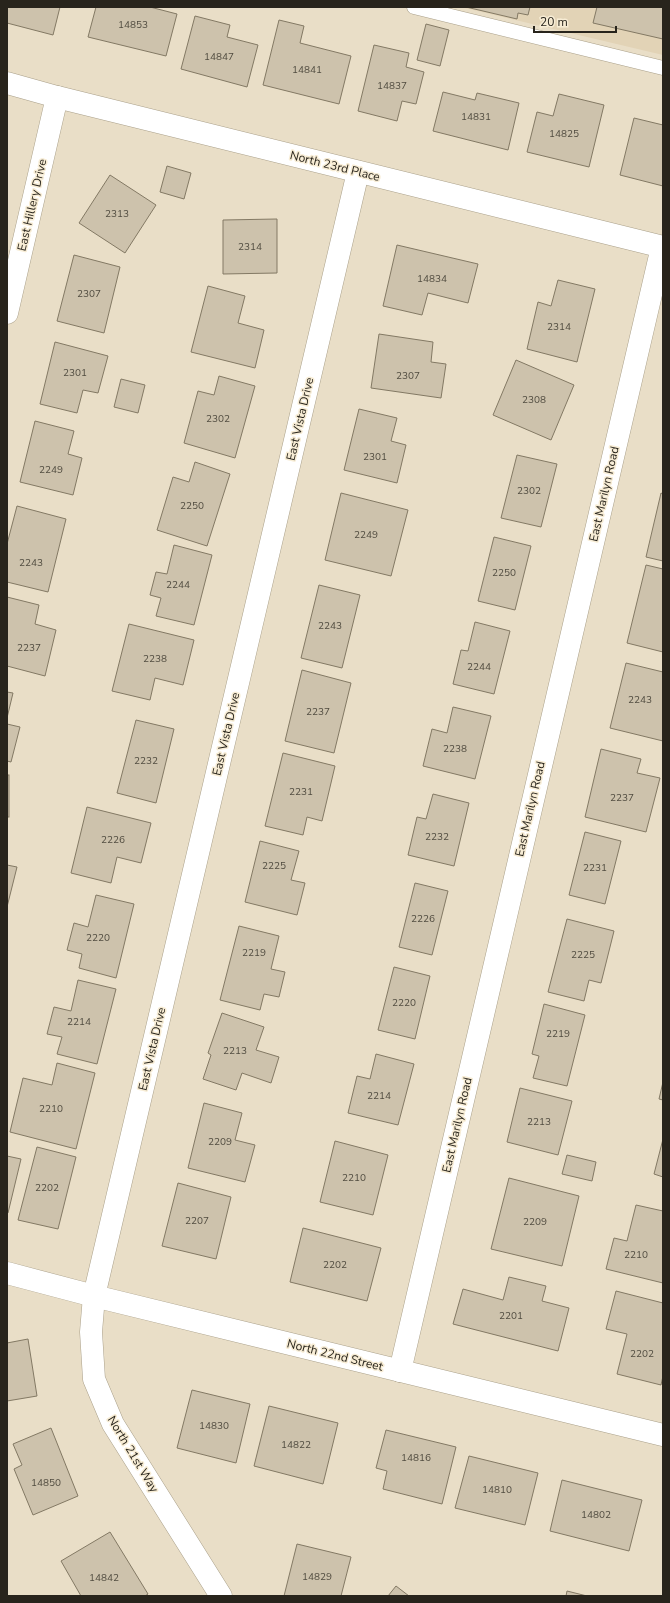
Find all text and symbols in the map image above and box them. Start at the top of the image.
scale bar [534,8,616,34]
text: 20 m [540,14,568,30]
house number: 14853 [118,18,148,32]
house number: 14847 [204,50,234,64]
house number: 14841 [292,63,322,77]
house number: 14837 [377,79,407,93]
house number: 14831 [461,110,491,124]
house number: 14825 [549,127,579,141]
street label: North 23rd Place [288,147,382,185]
street label: East Hillery Drive [14,157,50,253]
house number: 2313 [105,207,129,221]
house number: 2314 [238,240,262,254]
house number: 14834 [417,272,447,286]
house number: 2307 [77,287,101,301]
house number: 2314 [547,320,571,334]
house number: 2301 [63,366,87,380]
house number: 2307 [396,369,420,383]
street label: East Vista Drive [283,376,317,462]
house number: 2308 [522,393,546,407]
house number: 2302 [206,412,230,426]
street label: East Marilyn Road [585,445,623,543]
house number: 2301 [363,450,387,464]
house number: 2249 [39,463,63,477]
house number: 2302 [517,484,541,498]
house number: 2250 [180,499,204,513]
house number: 2249 [354,528,378,542]
house number: 2243 [19,556,43,570]
house number: 2250 [492,566,516,580]
house number: 2244 [166,578,190,592]
house number: 2243 [318,619,342,633]
house number: 2237 [17,641,41,655]
house number: 2238 [143,652,167,666]
house number: 2244 [467,660,491,674]
street label: East Vista Drive [209,691,243,777]
house number: 2243 [628,693,652,707]
house number: 2237 [306,705,330,719]
house number: 2238 [443,742,467,756]
house number: 2232 [134,754,158,768]
street label: East Marilyn Road [511,760,549,858]
house number: 2231 [289,785,313,799]
house number: 2237 [610,791,634,805]
house number: 2232 [425,830,449,844]
house number: 2226 [101,833,125,847]
house number: 2225 [262,859,286,873]
house number: 2231 [583,861,607,875]
house number: 2226 [411,912,435,926]
house number: 2220 [86,931,110,945]
house number: 2219 [242,946,266,960]
house number: 2225 [571,948,595,962]
house number: 2220 [392,996,416,1010]
street label: East Vista Drive [135,1006,169,1092]
house number: 2214 [67,1015,91,1029]
house number: 2219 [546,1027,570,1041]
house number: 2213 [223,1044,247,1058]
street label: East Marilyn Road [438,1076,476,1174]
house number: 2214 [367,1089,391,1103]
house number: 2210 [39,1102,63,1116]
house number: 2213 [527,1115,551,1129]
house number: 2209 [208,1135,232,1149]
house number: 2210 [342,1171,366,1185]
house number: 2202 [35,1181,59,1195]
house number: 2207 [185,1214,209,1228]
house number: 2209 [523,1215,547,1229]
house number: 2210 [624,1248,648,1262]
house number: 2202 [323,1258,347,1272]
house number: 2201 [499,1309,523,1323]
street label: North 22nd Street [285,1335,385,1375]
house number: 2202 [630,1347,654,1361]
street label: North 21st Way [104,1413,163,1496]
house number: 14830 [199,1419,229,1433]
house number: 14822 [281,1438,311,1452]
house number: 14816 [401,1451,431,1465]
house number: 14850 [31,1476,61,1490]
house number: 14810 [482,1483,512,1497]
house number: 14802 [581,1508,611,1522]
house number: 14829 [302,1570,332,1584]
house number: 14842 [89,1571,119,1585]

